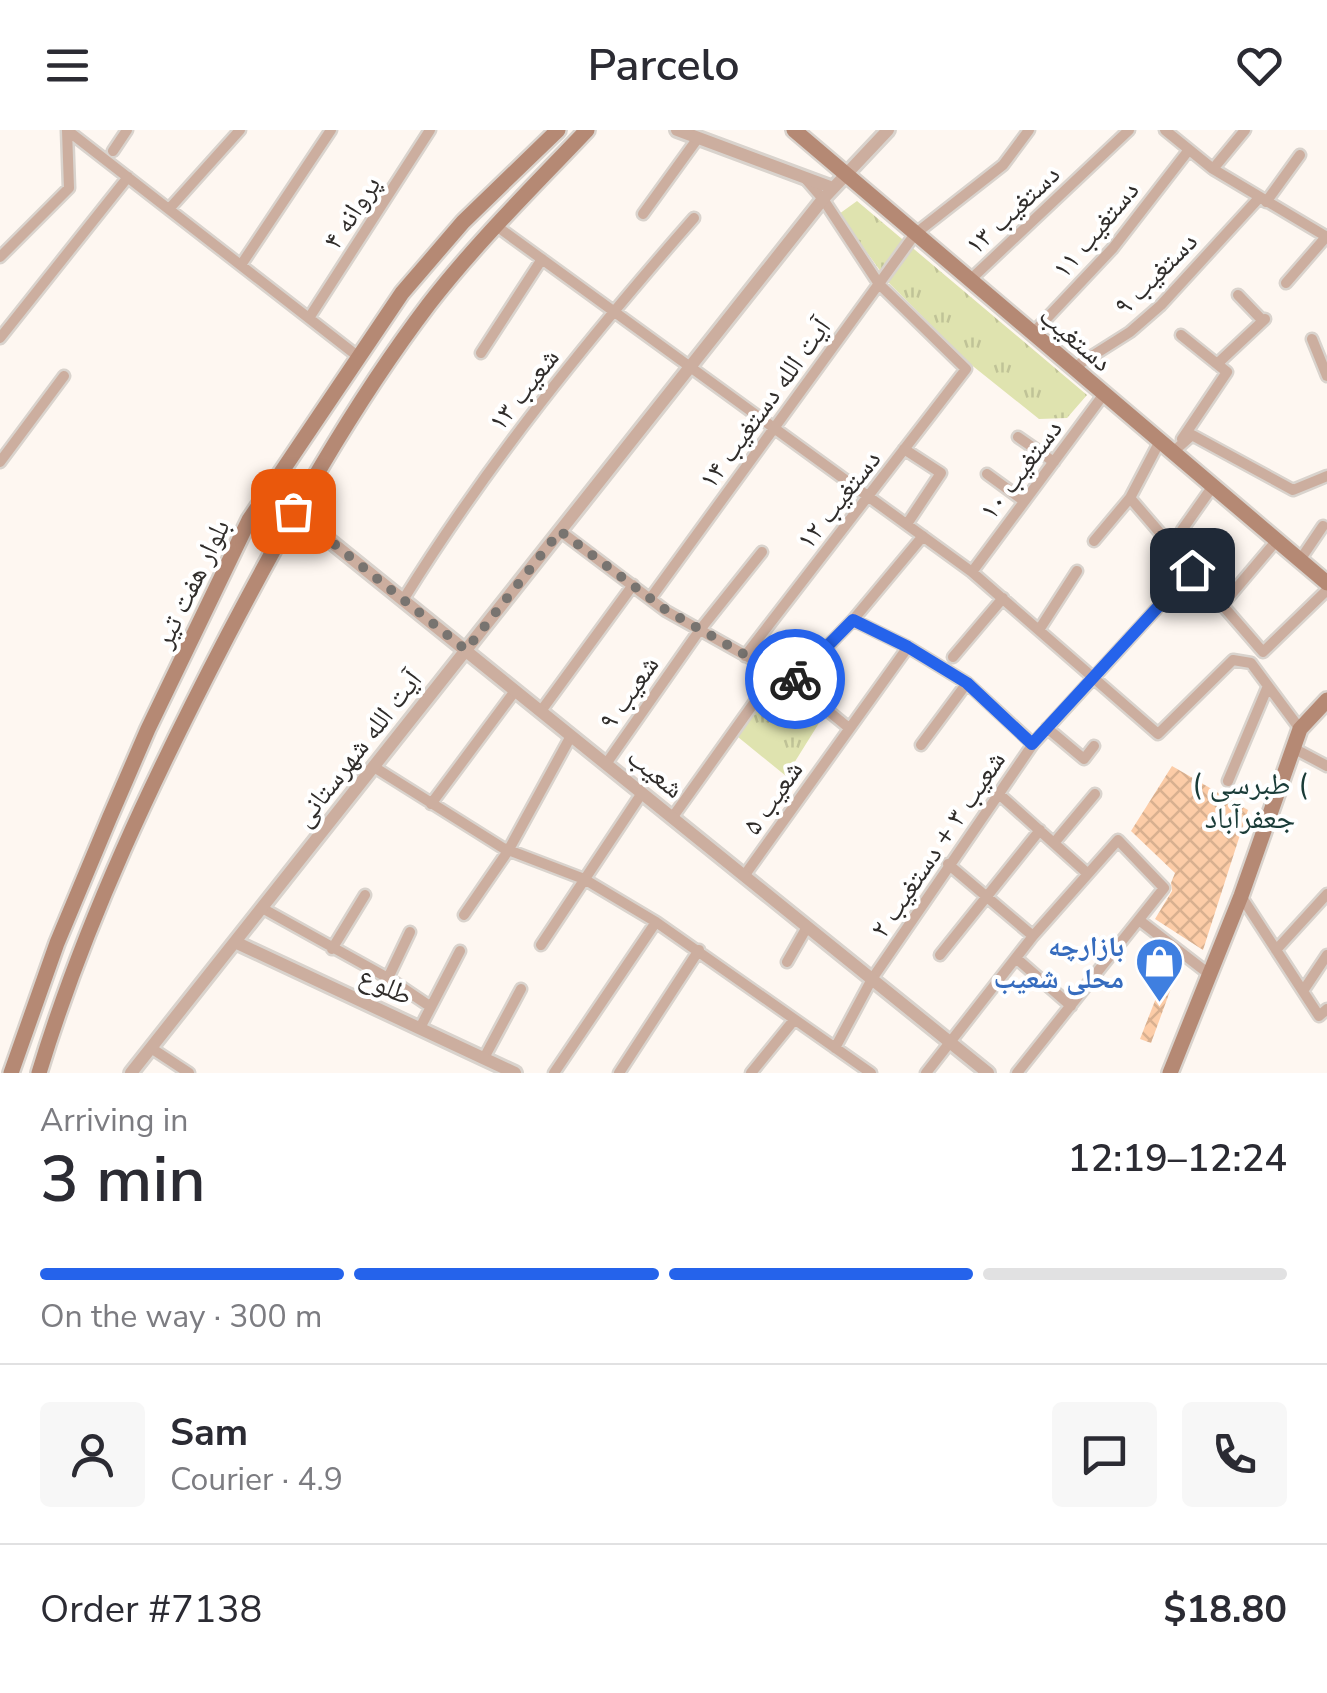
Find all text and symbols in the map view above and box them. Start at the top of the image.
text: Parcelo [587,35,740,96]
icon: menu [40,38,95,93]
icon: heart [1232,38,1287,93]
street label: دستغیب ۱۳ [957,156,1068,264]
street label: پروانه ۴ [314,168,390,257]
street label: دستغیب ۱۱ [1044,173,1148,287]
street label: دستغیب ۹ [1105,223,1206,324]
street label: دستغیب [1031,297,1120,381]
street label: آیت الله دستغیب ۱۴ [690,310,840,497]
street label: شعیب ۱۳ [479,340,568,439]
street label: دستغیب ۱۰ [970,411,1071,528]
street label: دستغیب ۱۲ [788,442,890,557]
pin [251,469,336,554]
icon: bag [266,484,321,539]
street label: بلوار هفت تیر [144,513,239,655]
pin [1150,528,1235,613]
icon: home [1165,543,1220,598]
courier [745,629,845,729]
street label: شعیب ۹ [590,648,668,737]
icon: bike [768,652,823,707]
street label: آیت الله شهرستانی [285,662,431,835]
street label: شعیب [619,738,692,807]
street label: شعیب ۳ + دستغیب ۲ [861,743,1015,946]
street label: شعیب ۵ [734,753,812,842]
district label: ( طبرسی ( جعفرآباد [1192,764,1308,839]
place label: بازارچه محلی شعیب [994,928,1124,998]
shop icon: بازارچه محلی شعیب [1133,936,1185,1004]
street label: طلوع [352,957,419,1015]
text: Arriving in [40,1099,188,1142]
text: 12:19–12:24 [1068,1133,1287,1184]
text: 3 min [40,1135,206,1224]
text: On the way · 300 m [40,1295,322,1338]
button: person [40,1402,145,1507]
button: chat [1052,1402,1157,1507]
button: phone [1182,1402,1287,1507]
text: Sam [170,1407,248,1458]
text: Courier · 4.9 [170,1458,343,1501]
text: Order #7138 [40,1584,262,1635]
text: $18.80 [1164,1584,1287,1635]

